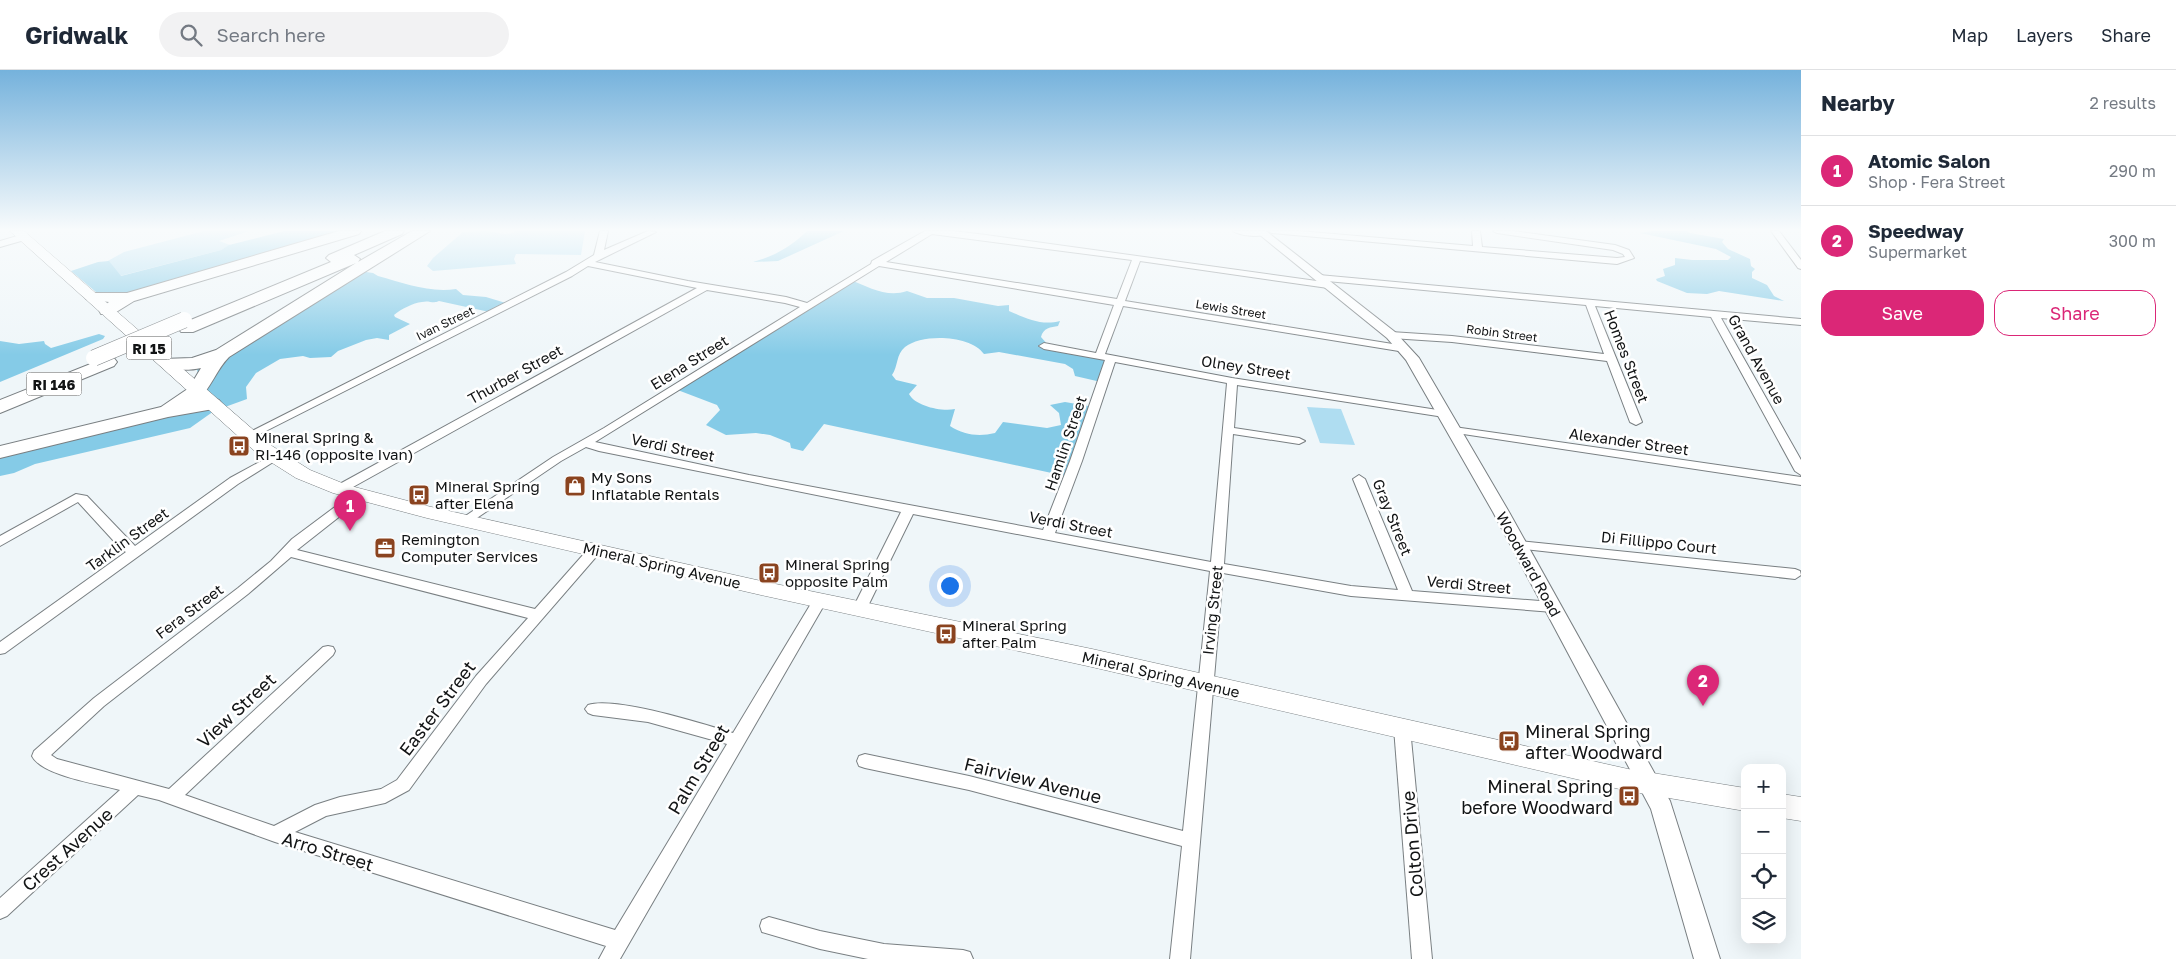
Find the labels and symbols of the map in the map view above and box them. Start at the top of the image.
street label: Lewis Street [1195,296,1268,322]
street label: Ivan Street [413,302,477,344]
street label: Homes Street [1601,307,1653,405]
street label: Grand Avenue [1725,311,1789,407]
street label: Robin Street [1465,321,1539,345]
street label: Elena Street [647,331,731,393]
road number: RI 15 [126,336,172,360]
street label: Thurber Street [465,341,565,407]
street label: Olney Street [1200,351,1292,383]
road number: RI 146 [27,372,82,396]
street label: Hamlin Street [1040,393,1090,493]
street label: Alexander Street [1568,424,1690,458]
place label: Mineral Spring & RI-146 (opposite Ivan) [255,428,414,463]
street label: Verdi Street [630,429,716,465]
bus stop icon: Mineral Spring & RI-146 (opposite Ivan) [227,434,251,458]
place label: My Sons Inflatable Rentals [591,468,719,503]
shop icon: My Sons Inflatable Rentals [563,474,587,498]
street label: Gray Street [1369,476,1417,558]
place label: Mineral Spring after Elena [435,477,540,512]
bus stop icon: Mineral Spring after Elena [407,483,431,507]
pin: 1 [334,490,366,531]
street label: Tarklin Street [82,503,172,575]
street label: Verdi Street [1028,507,1114,541]
street label: Woodward Road [1493,509,1565,619]
street label: Di Fillippo Court [1600,527,1718,557]
place label: Remington Computer Services [401,530,538,565]
office icon: Remington Computer Services [373,536,397,560]
street label: Mineral Spring Avenue [581,538,743,592]
place label: Mineral Spring opposite Palm [785,555,890,590]
bus stop icon: Mineral Spring opposite Palm [757,561,781,585]
street label: Irving Street [1198,564,1226,656]
street label: Verdi Street [1426,571,1512,597]
your location [937,573,963,599]
street label: Fera Street [152,580,226,642]
place label: Mineral Spring after Palm [962,616,1067,651]
bus stop icon: Mineral Spring after Palm [934,622,958,646]
street label: Mineral Spring Avenue [1080,647,1242,701]
street label: Easter Street [394,656,480,760]
pin: 2 [1687,665,1719,706]
street label: View Street [192,668,280,752]
street label: Palm Street [662,720,734,818]
place label: Mineral Spring after Woodward [1525,720,1663,763]
bus stop icon: Mineral Spring after Woodward [1497,729,1521,753]
street label: Fairview Avenue [962,752,1104,808]
place label: Mineral Spring before Woodward [1461,775,1613,818]
bus stop icon: Mineral Spring before Woodward [1617,784,1641,808]
street label: Colton Drive [1396,790,1428,898]
street label: Crest Avenue [17,803,117,895]
street label: Arro Street [280,827,376,875]

